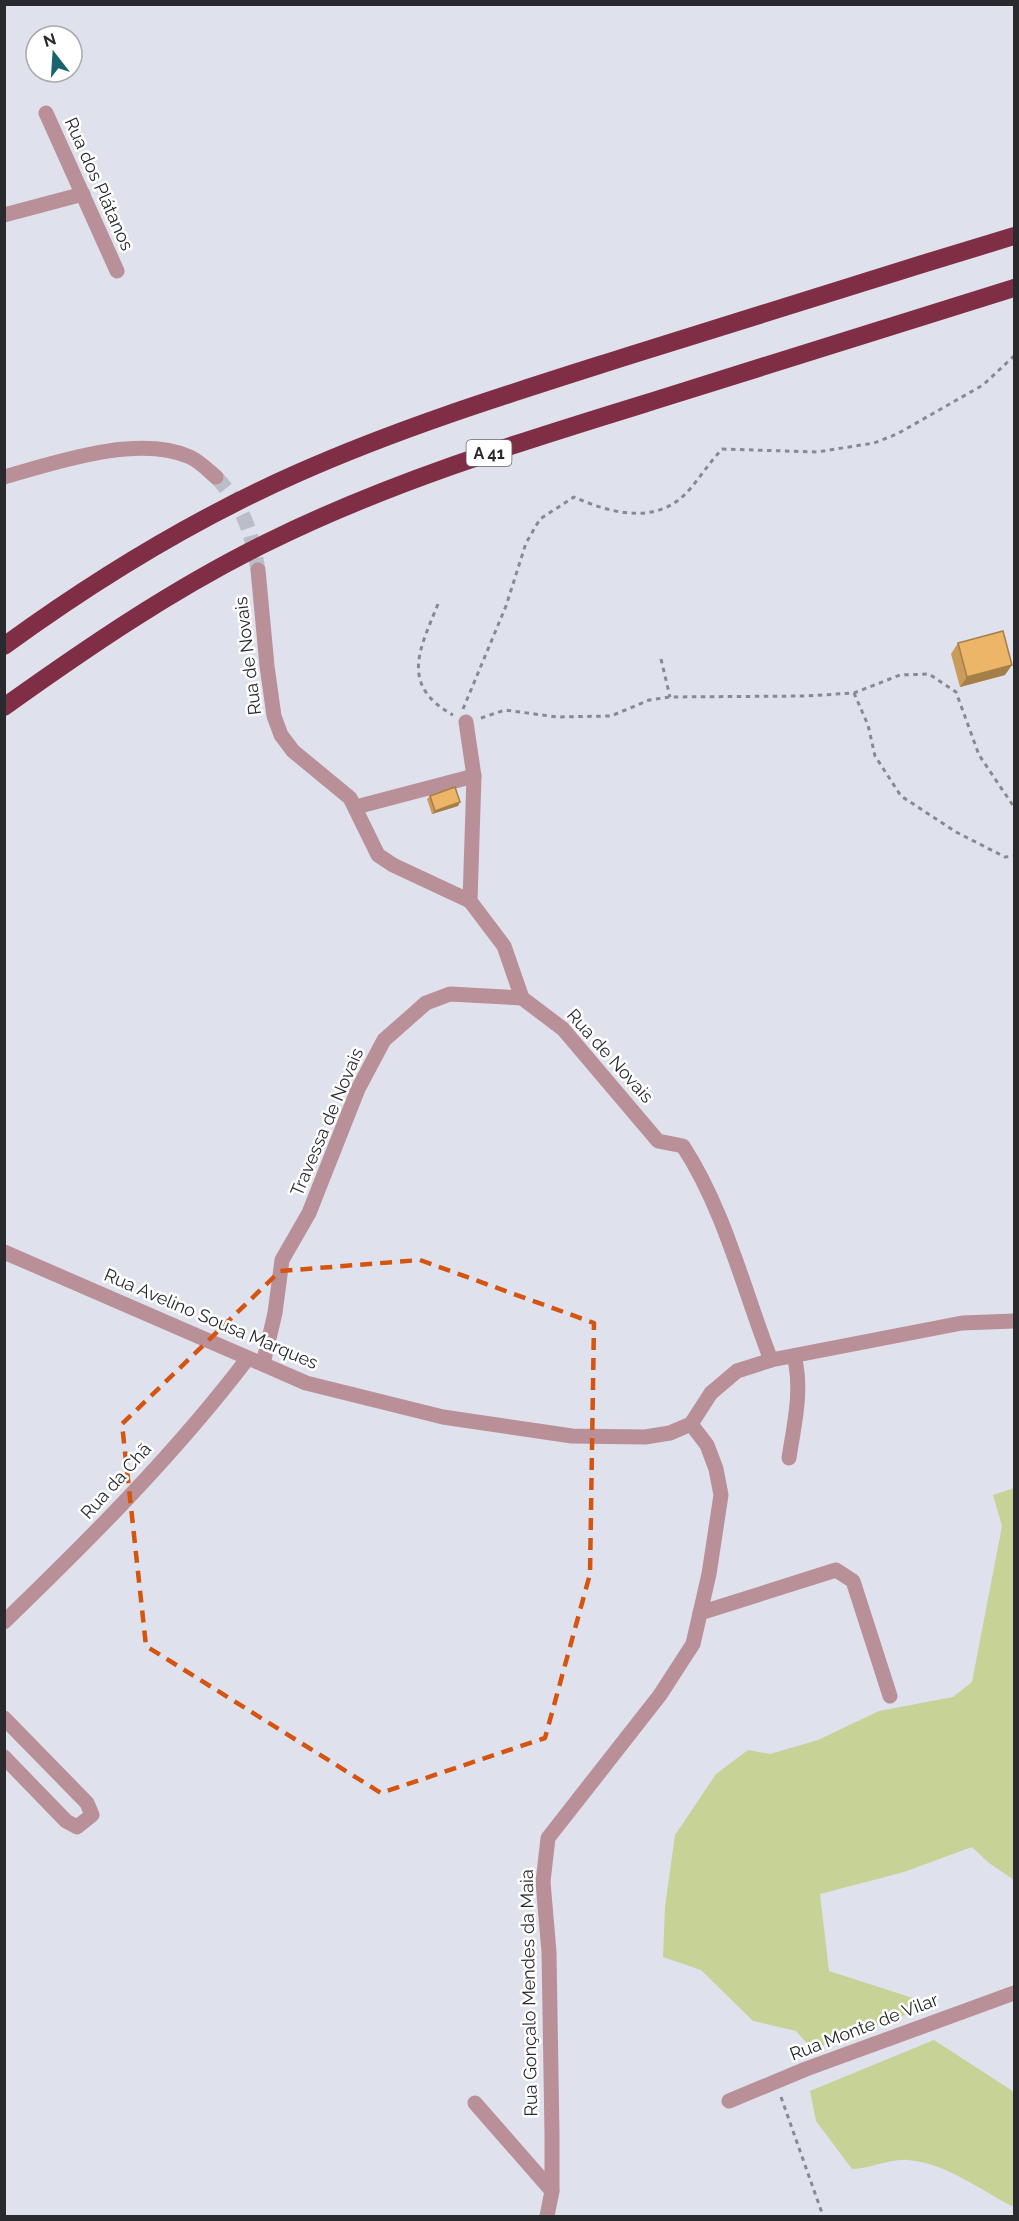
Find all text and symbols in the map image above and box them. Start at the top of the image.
north arrow [24,24,84,84]
text: N [41,29,58,51]
street label: Rua dos Plátanos [61,114,138,254]
road number: A 41 [466,440,512,466]
street label: Rua de Novais [230,595,265,716]
street label: Rua de Novais [563,1004,658,1107]
street label: Travessa de Novais [286,1044,367,1199]
street label: Rua Avelino Sousa Marques [101,1264,322,1373]
street label: Rua da Chã [76,1438,155,1523]
street label: Rua Gonçalo Mendes da Maia [516,1869,541,2117]
street label: Rua Monte de Vilar [787,1988,942,2065]

